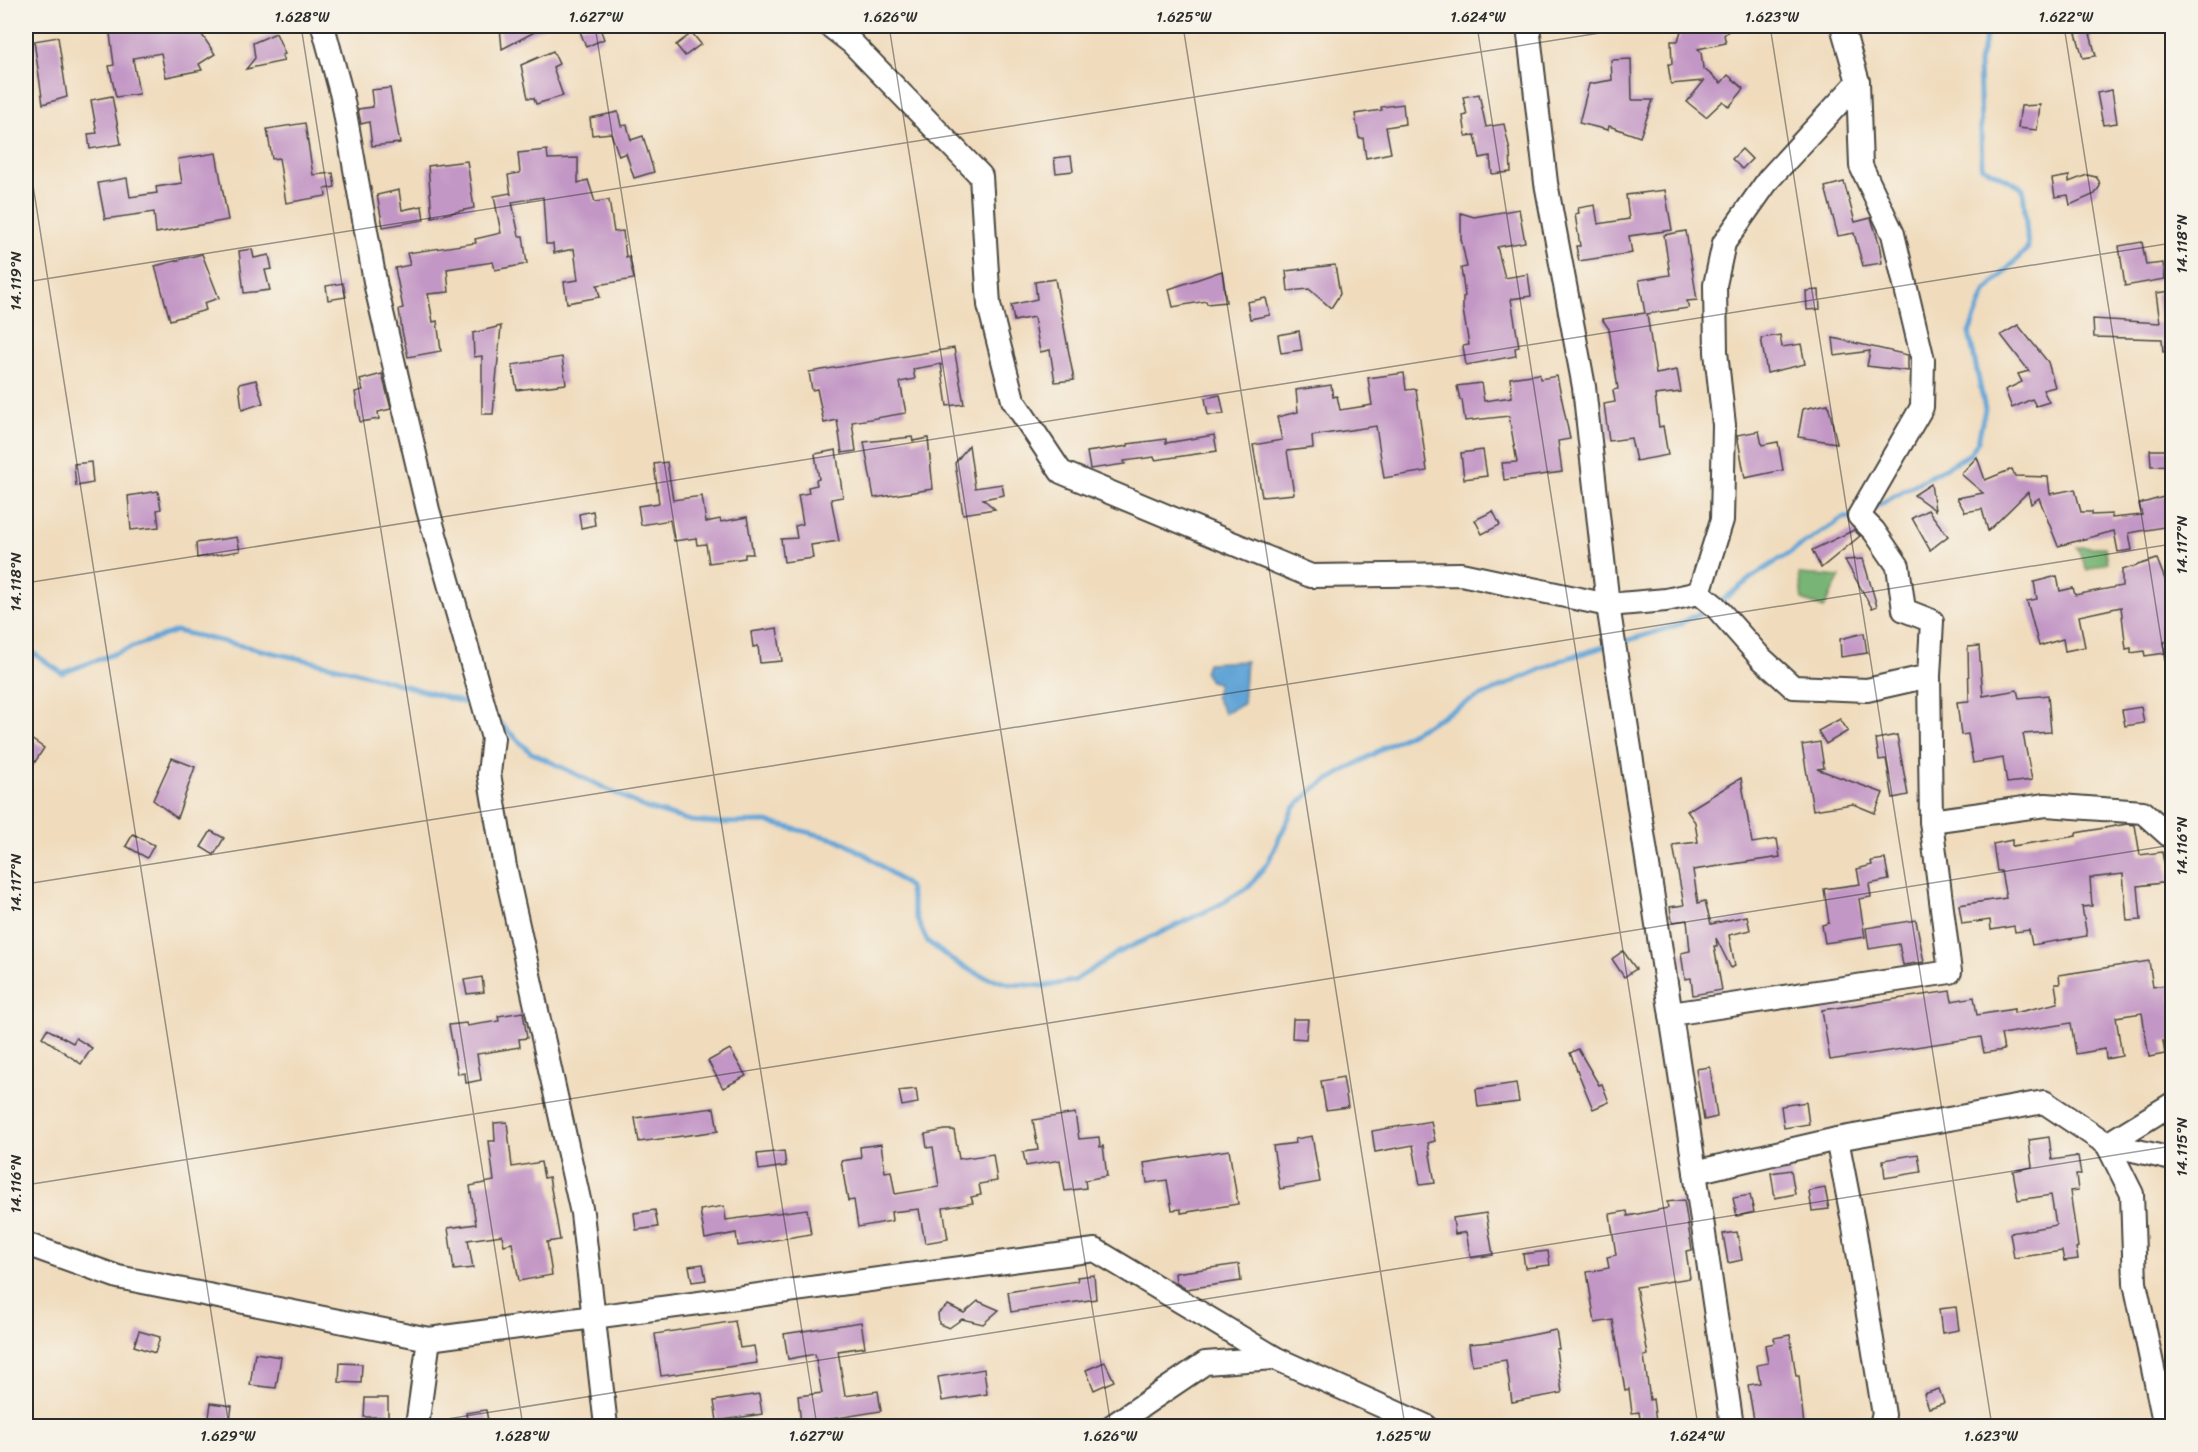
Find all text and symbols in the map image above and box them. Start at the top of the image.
text: 1.628°W [274,4,330,30]
text: 1.627°W [569,4,624,30]
text: 1.626°W [863,4,918,30]
text: 1.625°W [1156,4,1212,30]
text: 1.624°W [1450,4,1506,30]
text: 1.623°W [1745,4,1800,30]
text: 1.622°W [2039,4,2094,30]
text: 14.118°N [2169,214,2195,274]
text: 14.119°N [3,251,29,311]
text: 14.117°N [2169,515,2195,574]
text: 14.118°N [3,552,29,612]
text: 14.116°N [2169,816,2195,875]
text: 14.117°N [3,853,29,912]
text: 14.115°N [2169,1117,2195,1177]
text: 14.116°N [3,1154,29,1213]
text: 1.629°W [200,1423,256,1449]
text: 1.628°W [494,1423,550,1449]
text: 1.627°W [789,1423,844,1449]
text: 1.626°W [1083,1423,1138,1449]
text: 1.625°W [1375,1423,1431,1449]
text: 1.624°W [1669,1423,1725,1449]
text: 1.623°W [1964,1423,2019,1449]

